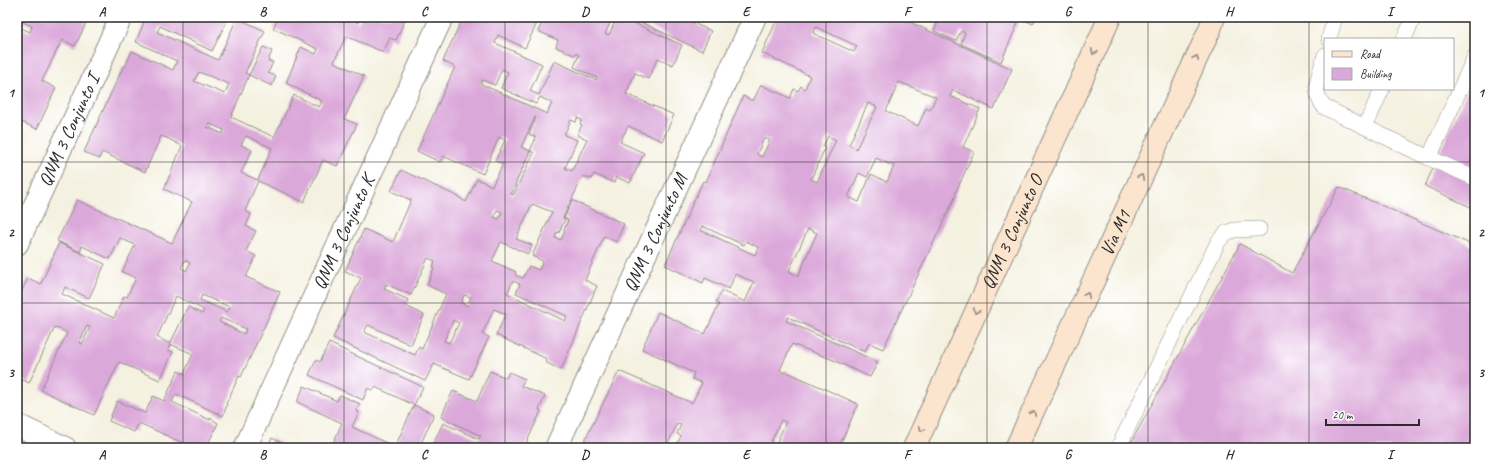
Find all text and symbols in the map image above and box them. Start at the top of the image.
text: A [99,4,107,20]
text: B [260,4,268,20]
text: C [421,4,429,20]
text: D [581,4,590,20]
text: E [743,4,752,20]
text: F [904,4,913,20]
text: G [1065,4,1073,20]
text: H [1225,4,1235,20]
text: I [1387,4,1396,20]
legend [1324,38,1454,90]
text: Road [1360,46,1382,62]
one-way arrow [1091,48,1099,56]
one-way arrow [1191,55,1199,63]
street label: QNM 3 Conjunto I [33,66,107,190]
text: Building [1360,66,1392,82]
text: 1 [8,85,16,101]
text: 1 [1478,85,1486,101]
street label: QNM 3 Conjunto K [307,168,381,293]
street label: QNM 3 Conjunto M [618,168,694,295]
street label: QNM 3 Conjunto O [976,169,1049,293]
one-way arrow [1137,173,1145,180]
street label: Via M1 [1095,205,1137,259]
text: 2 [8,225,15,241]
text: 2 [1478,225,1485,241]
one-way arrow [1082,291,1090,299]
one-way arrow [973,307,981,314]
text: 3 [8,365,15,381]
text: 3 [1478,365,1485,381]
scale bar [1326,401,1419,427]
text: 20 m [1332,407,1354,423]
one-way arrow [1028,409,1036,417]
one-way arrow [919,425,927,433]
text: A [99,447,107,463]
text: B [260,447,268,463]
text: C [421,447,429,463]
text: D [581,447,590,463]
text: E [743,447,752,463]
text: F [904,447,913,463]
text: G [1065,447,1073,463]
text: H [1225,447,1235,463]
text: I [1387,447,1396,463]

